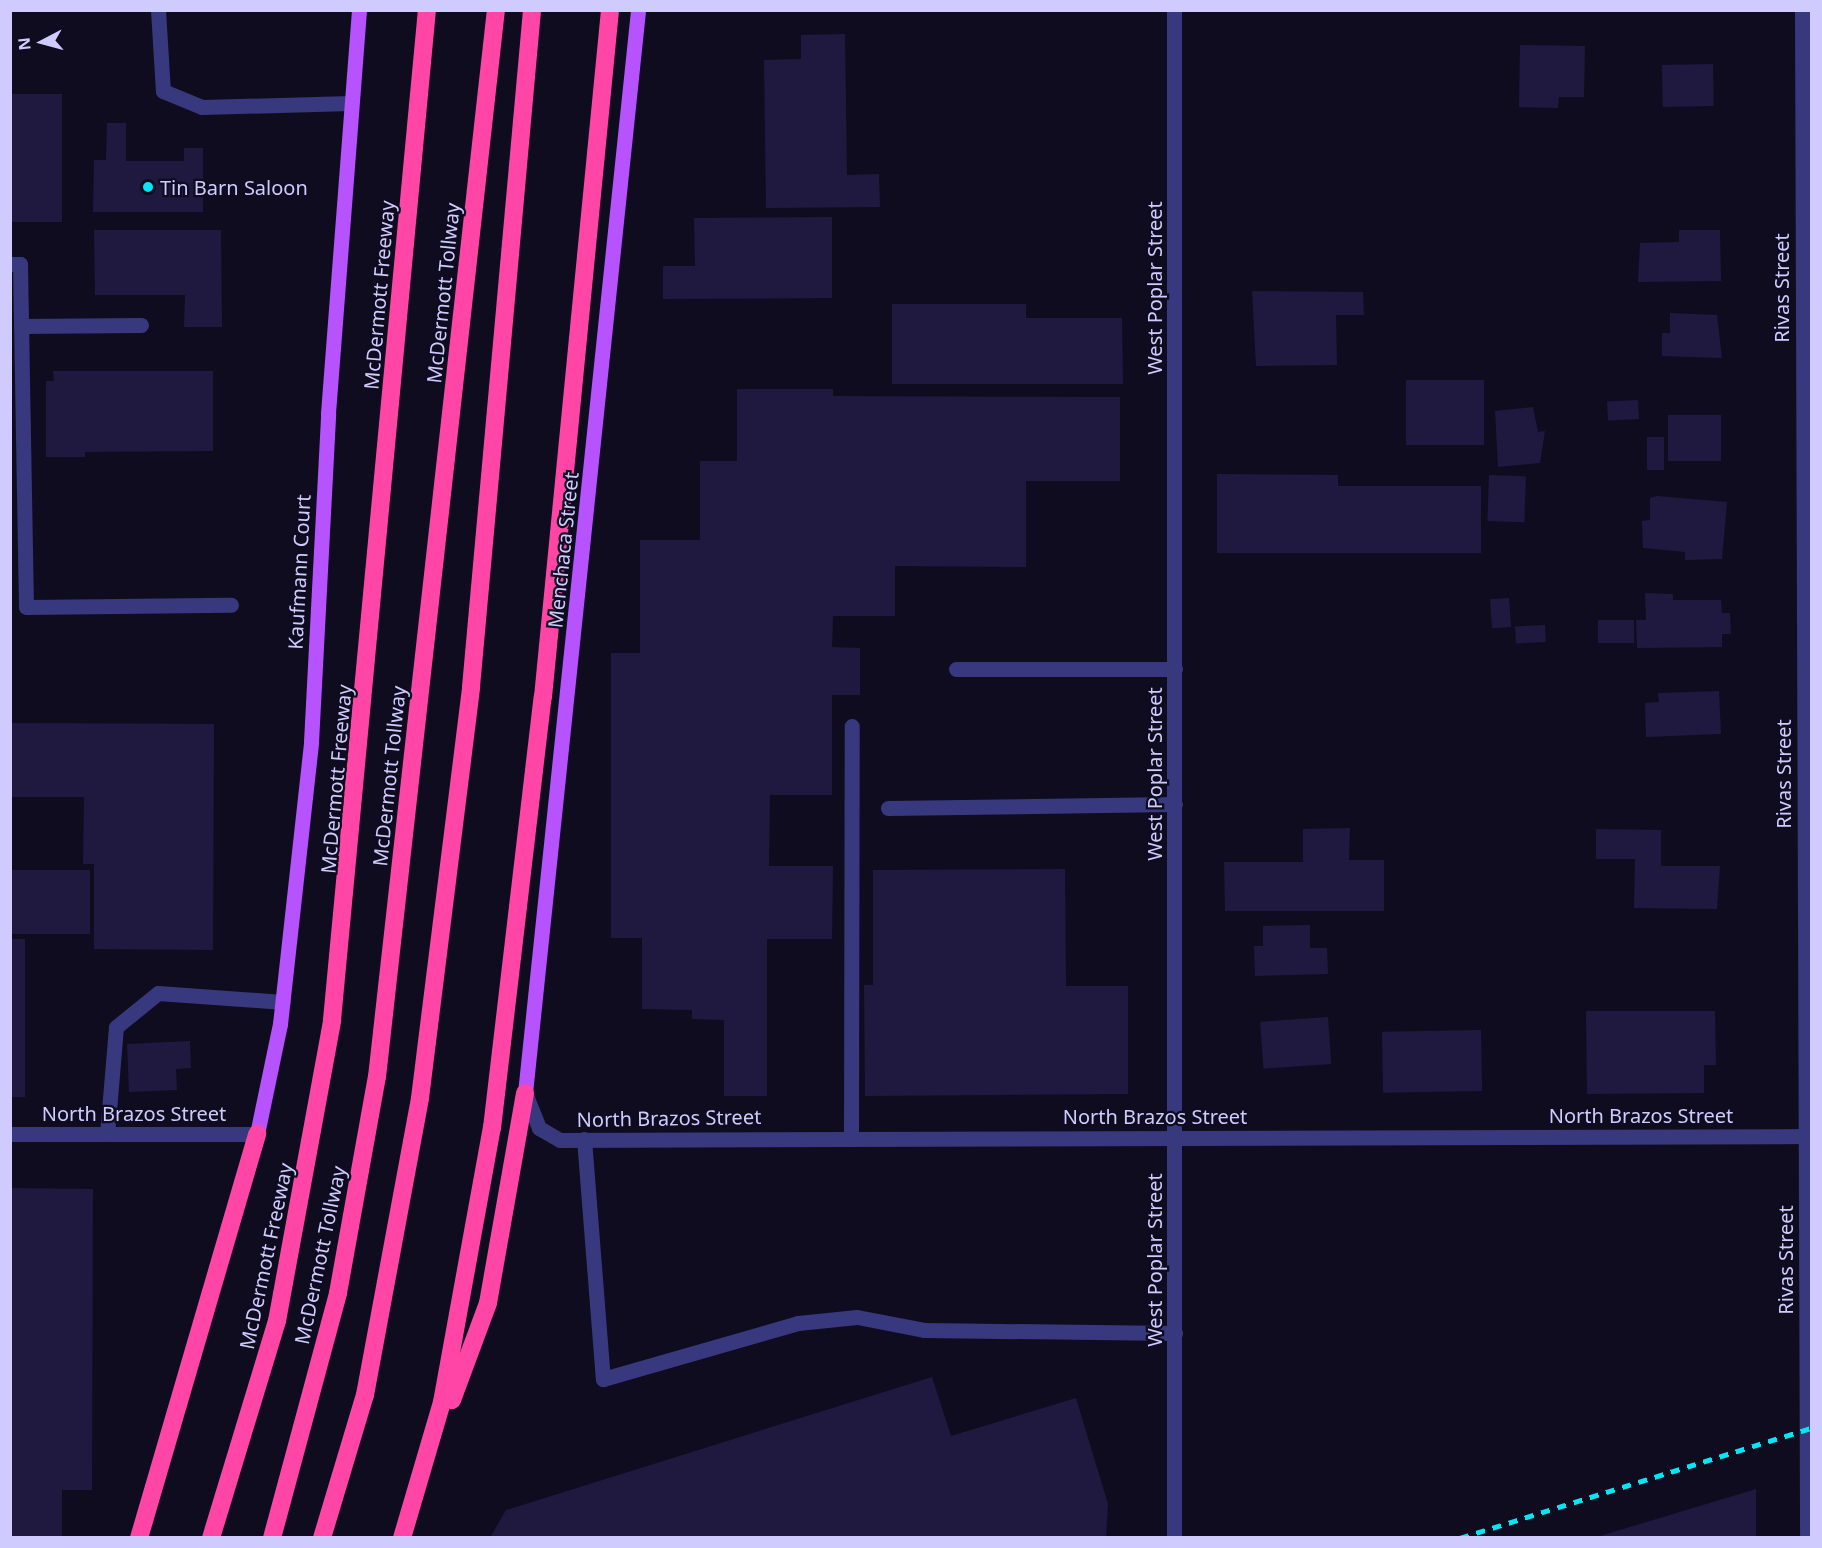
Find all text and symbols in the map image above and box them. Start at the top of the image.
north arrow [12,12,72,72]
text: N [12,36,36,52]
place label: Tin Barn Saloon [160,175,308,199]
marker: Tin Barn Saloon [141,180,155,194]
street label: McDermott Freeway [359,199,399,391]
street label: McDermott Tollway [422,201,464,385]
street label: West Poplar Street [1142,201,1166,375]
street label: Rivas Street [1769,233,1793,343]
street label: Menchaca Street [543,471,583,629]
street label: Kaufmann Court [283,494,315,650]
street label: McDermott Freeway [316,683,356,875]
street label: McDermott Tollway [368,684,410,868]
street label: West Poplar Street [1142,687,1166,861]
street label: Rivas Street [1771,719,1795,829]
street label: North Brazos Street [42,1101,226,1125]
street label: North Brazos Street [1549,1103,1733,1127]
street label: North Brazos Street [577,1104,761,1132]
street label: North Brazos Street [1063,1104,1247,1128]
street label: McDermott Freeway [235,1161,297,1351]
street label: McDermott Tollway [289,1164,351,1346]
street label: West Poplar Street [1142,1173,1166,1347]
street label: Rivas Street [1773,1205,1797,1315]

